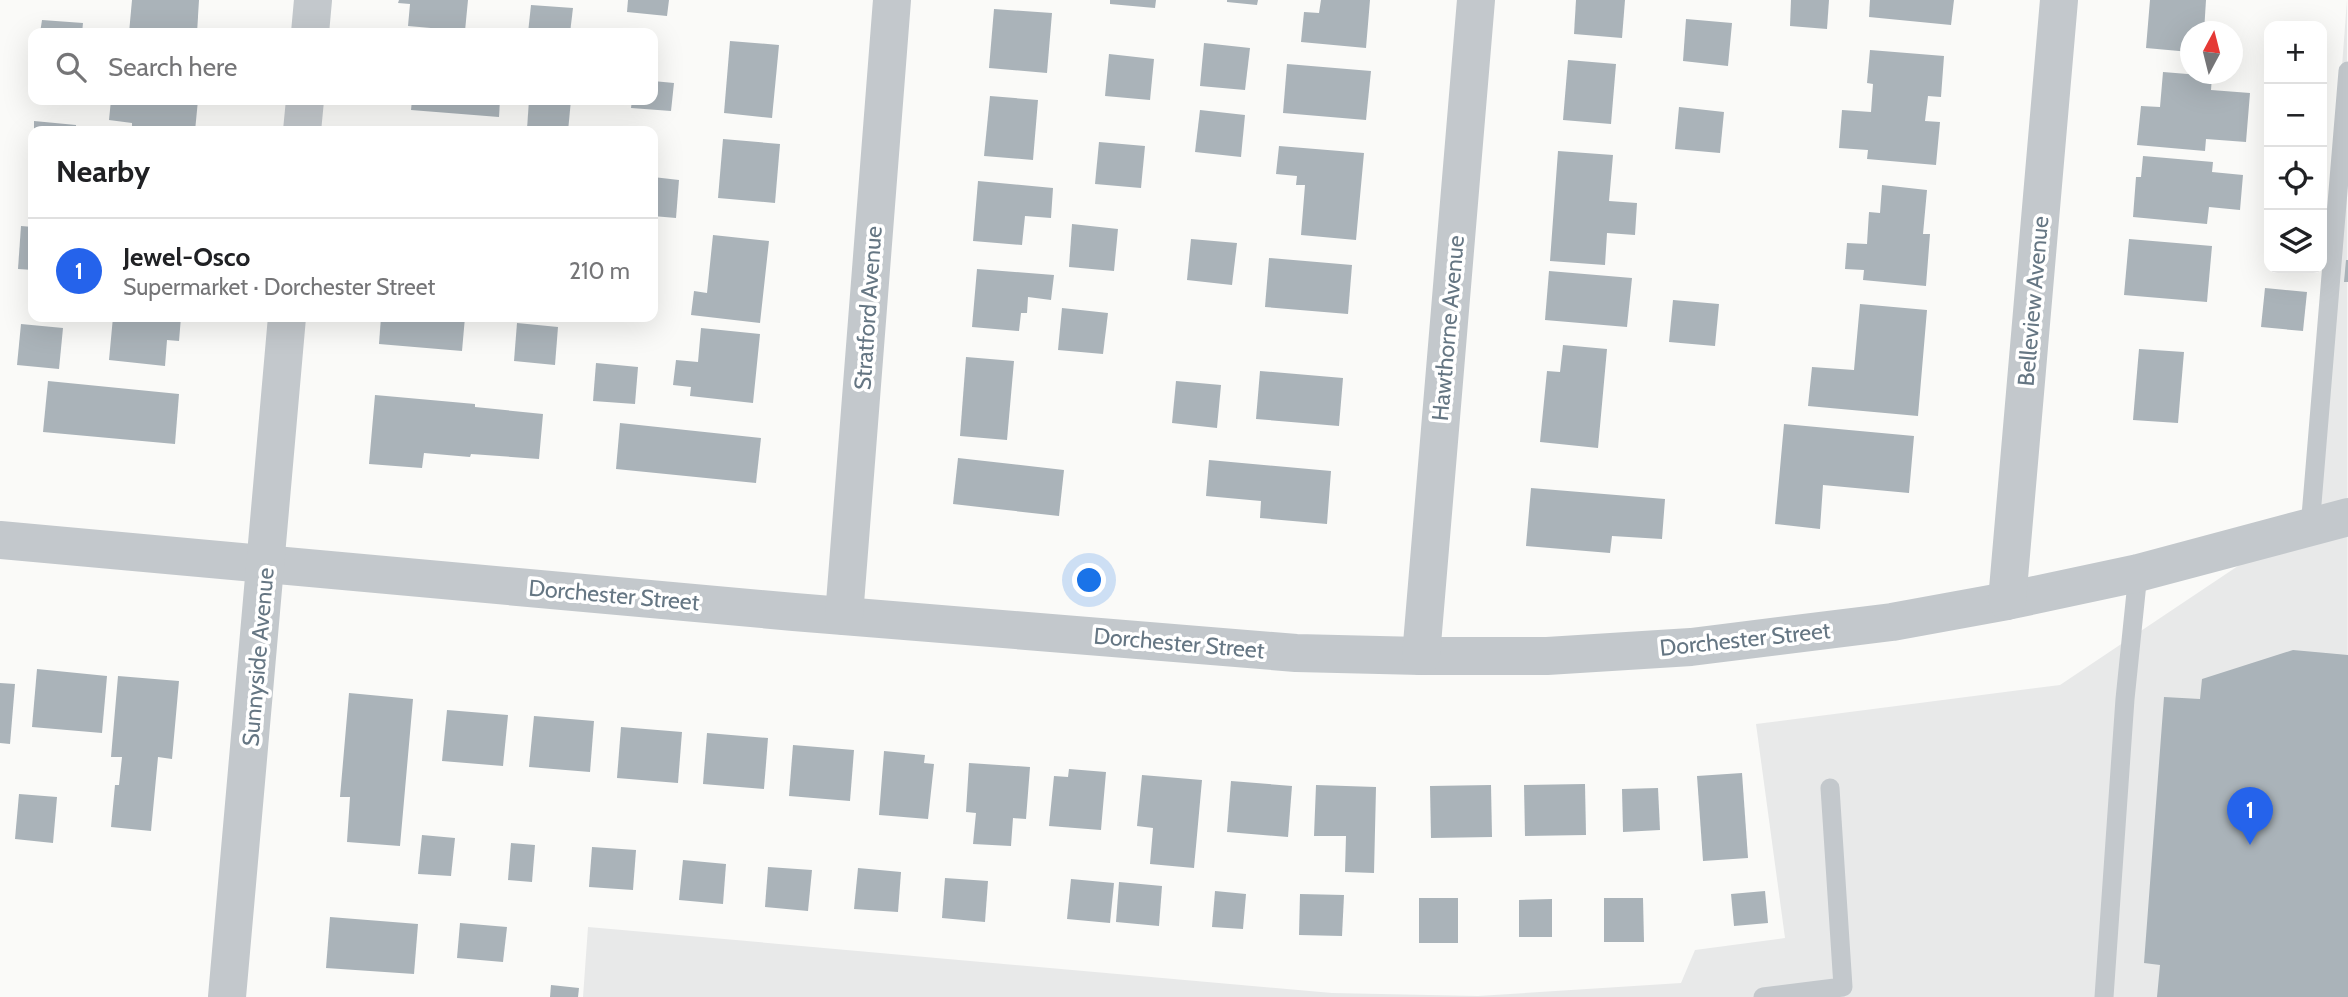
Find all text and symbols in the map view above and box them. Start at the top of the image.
north arrow [2180,21,2243,84]
map controls [2264,21,2327,273]
button: + [2264,21,2327,84]
search box [28,28,658,105]
icon: search [52,48,90,86]
text: Search here [108,51,237,83]
button: − [2264,84,2327,147]
button: locate [2264,147,2327,210]
text: Nearby [56,153,150,190]
button: layers [2264,210,2327,273]
street label: Belleview Avenue [2012,215,2054,387]
street label: Stratford Avenue [848,225,888,391]
street label: Hawthorne Avenue [1426,234,1470,422]
text: Jewel-Osco [123,241,250,273]
text: 1 [75,257,83,285]
text: 210 m [569,257,630,285]
text: Supermarket · Dorchester Street [123,273,435,301]
your location [1072,563,1106,597]
street label: Sunnyside Avenue [236,566,280,748]
street label: Dorchester Street [527,574,701,616]
street label: Dorchester Street [1658,616,1832,662]
street label: Dorchester Street [1092,622,1266,664]
pin: 1 [2227,787,2273,845]

